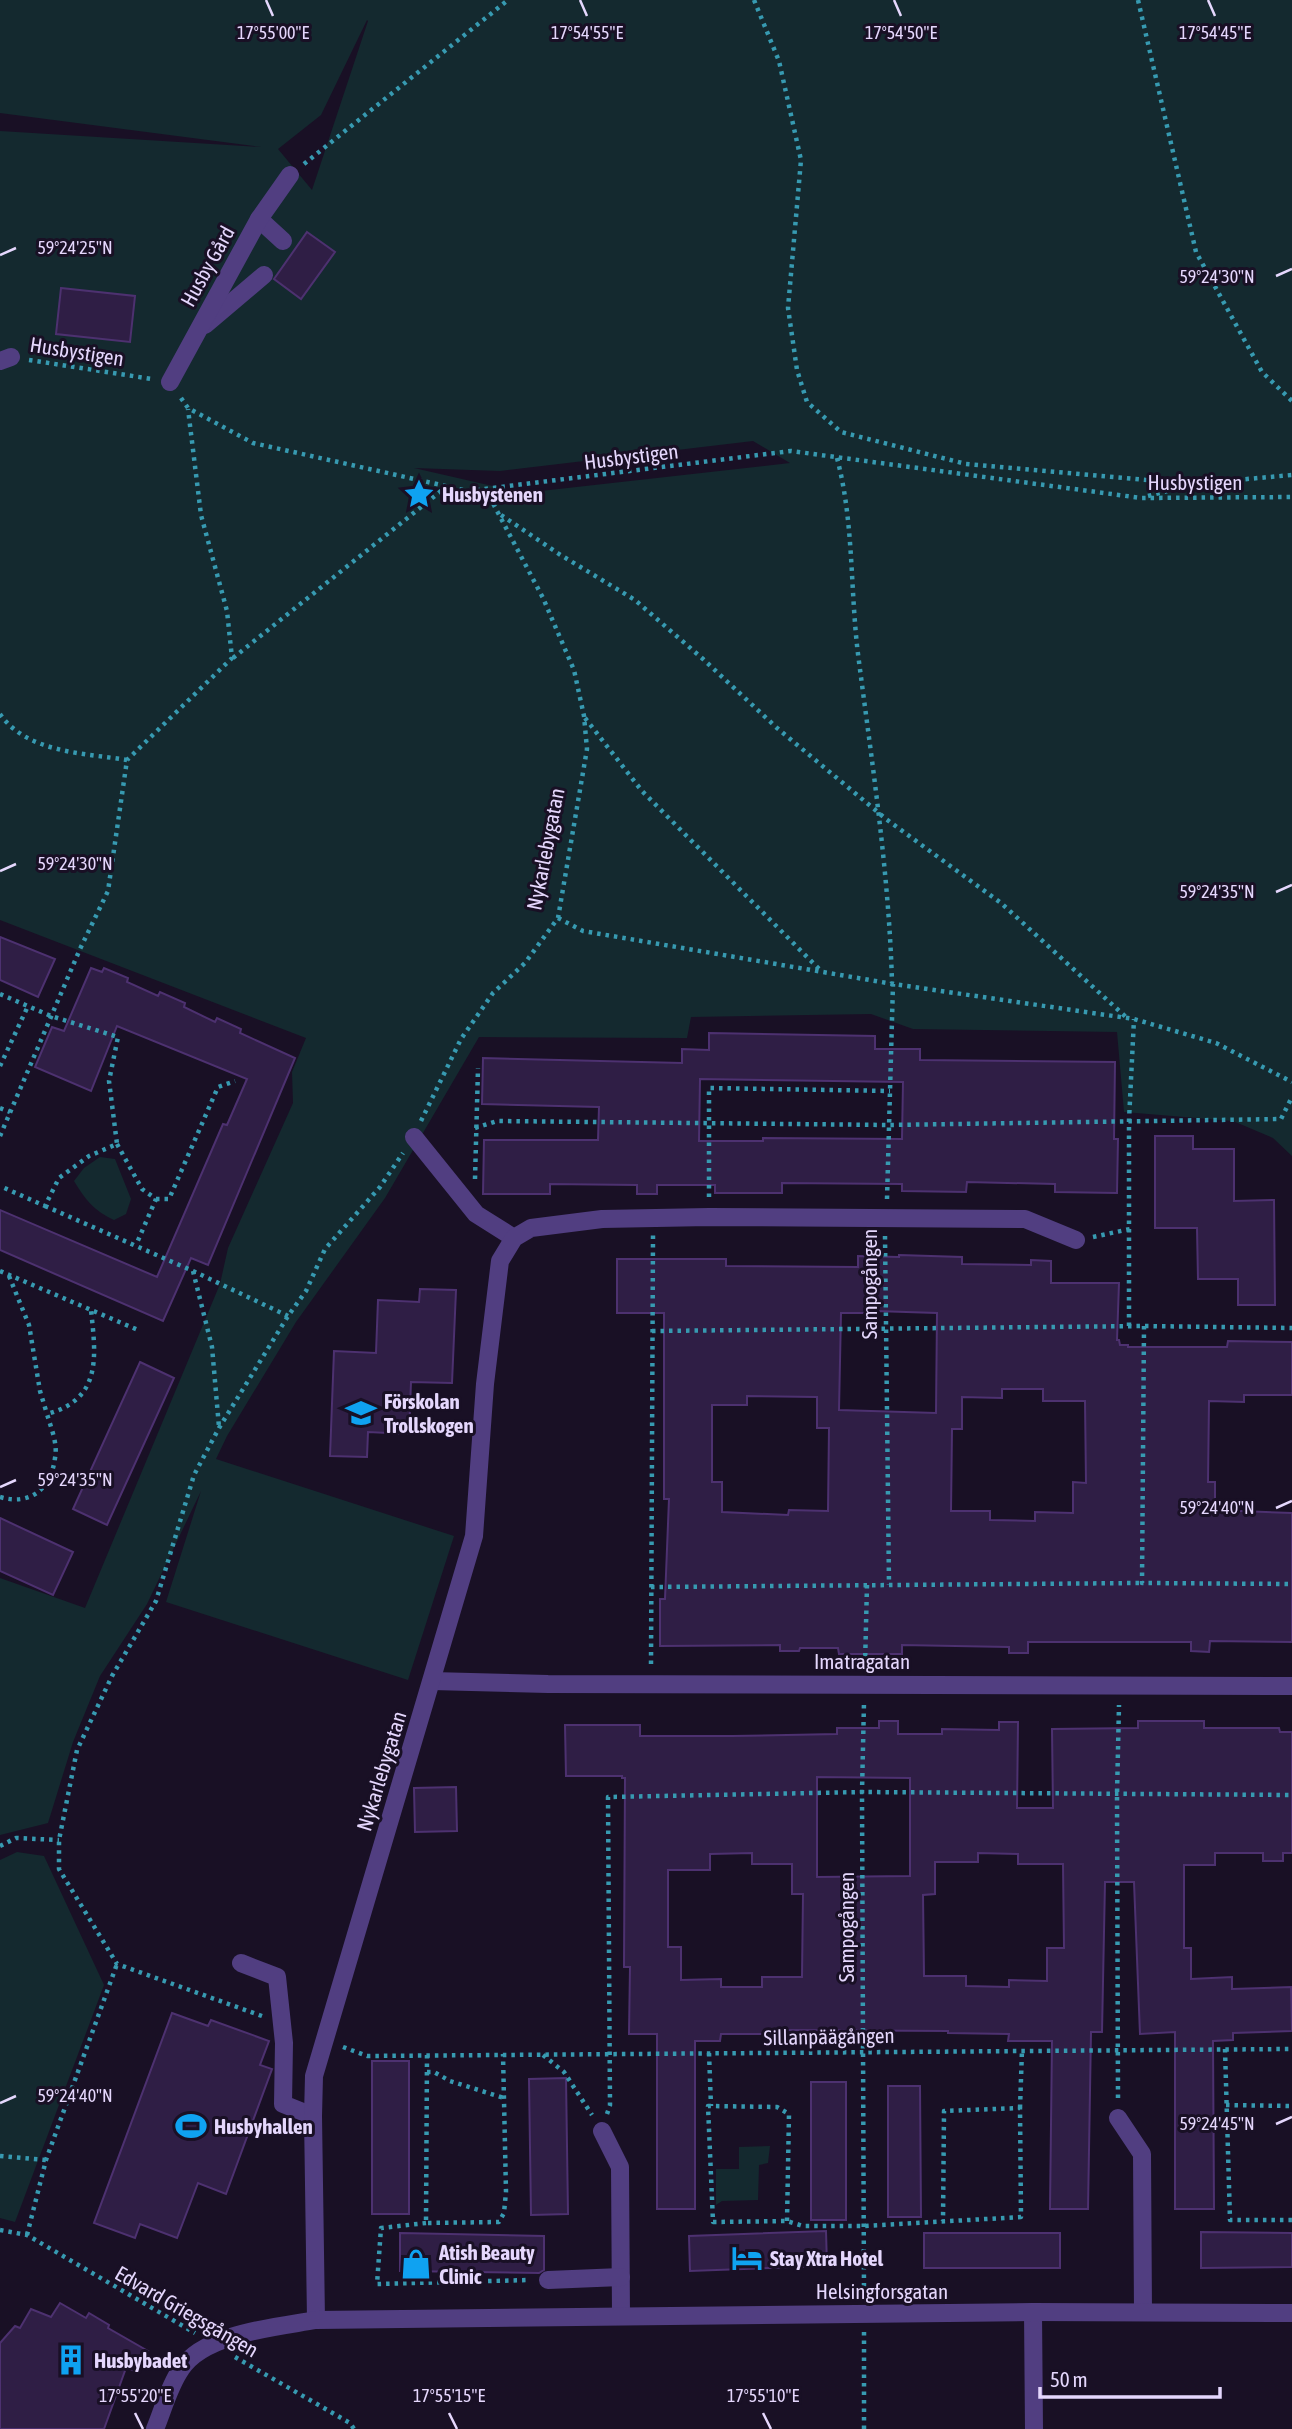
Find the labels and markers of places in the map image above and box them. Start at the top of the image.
place icon: Husbystenen [402,477,436,511]
place label: Husbystenen [442,482,543,506]
place label: Förskolan Trollskogen [384,1389,474,1437]
school or university icon: Förskolan Trollskogen [344,1396,378,1430]
sports icon: Husbyhallen [174,2109,208,2143]
place label: Husbyhallen [214,2114,313,2138]
place label: Atish Beauty Clinic [438,2240,535,2288]
hotel icon: Stay Xtra Hotel [730,2241,764,2275]
place label: Stay Xtra Hotel [770,2246,884,2270]
shop icon: Atish Beauty Clinic [399,2247,433,2281]
building icon: Husbybadet [54,2343,88,2377]
place label: Husbybadet [94,2348,187,2372]

